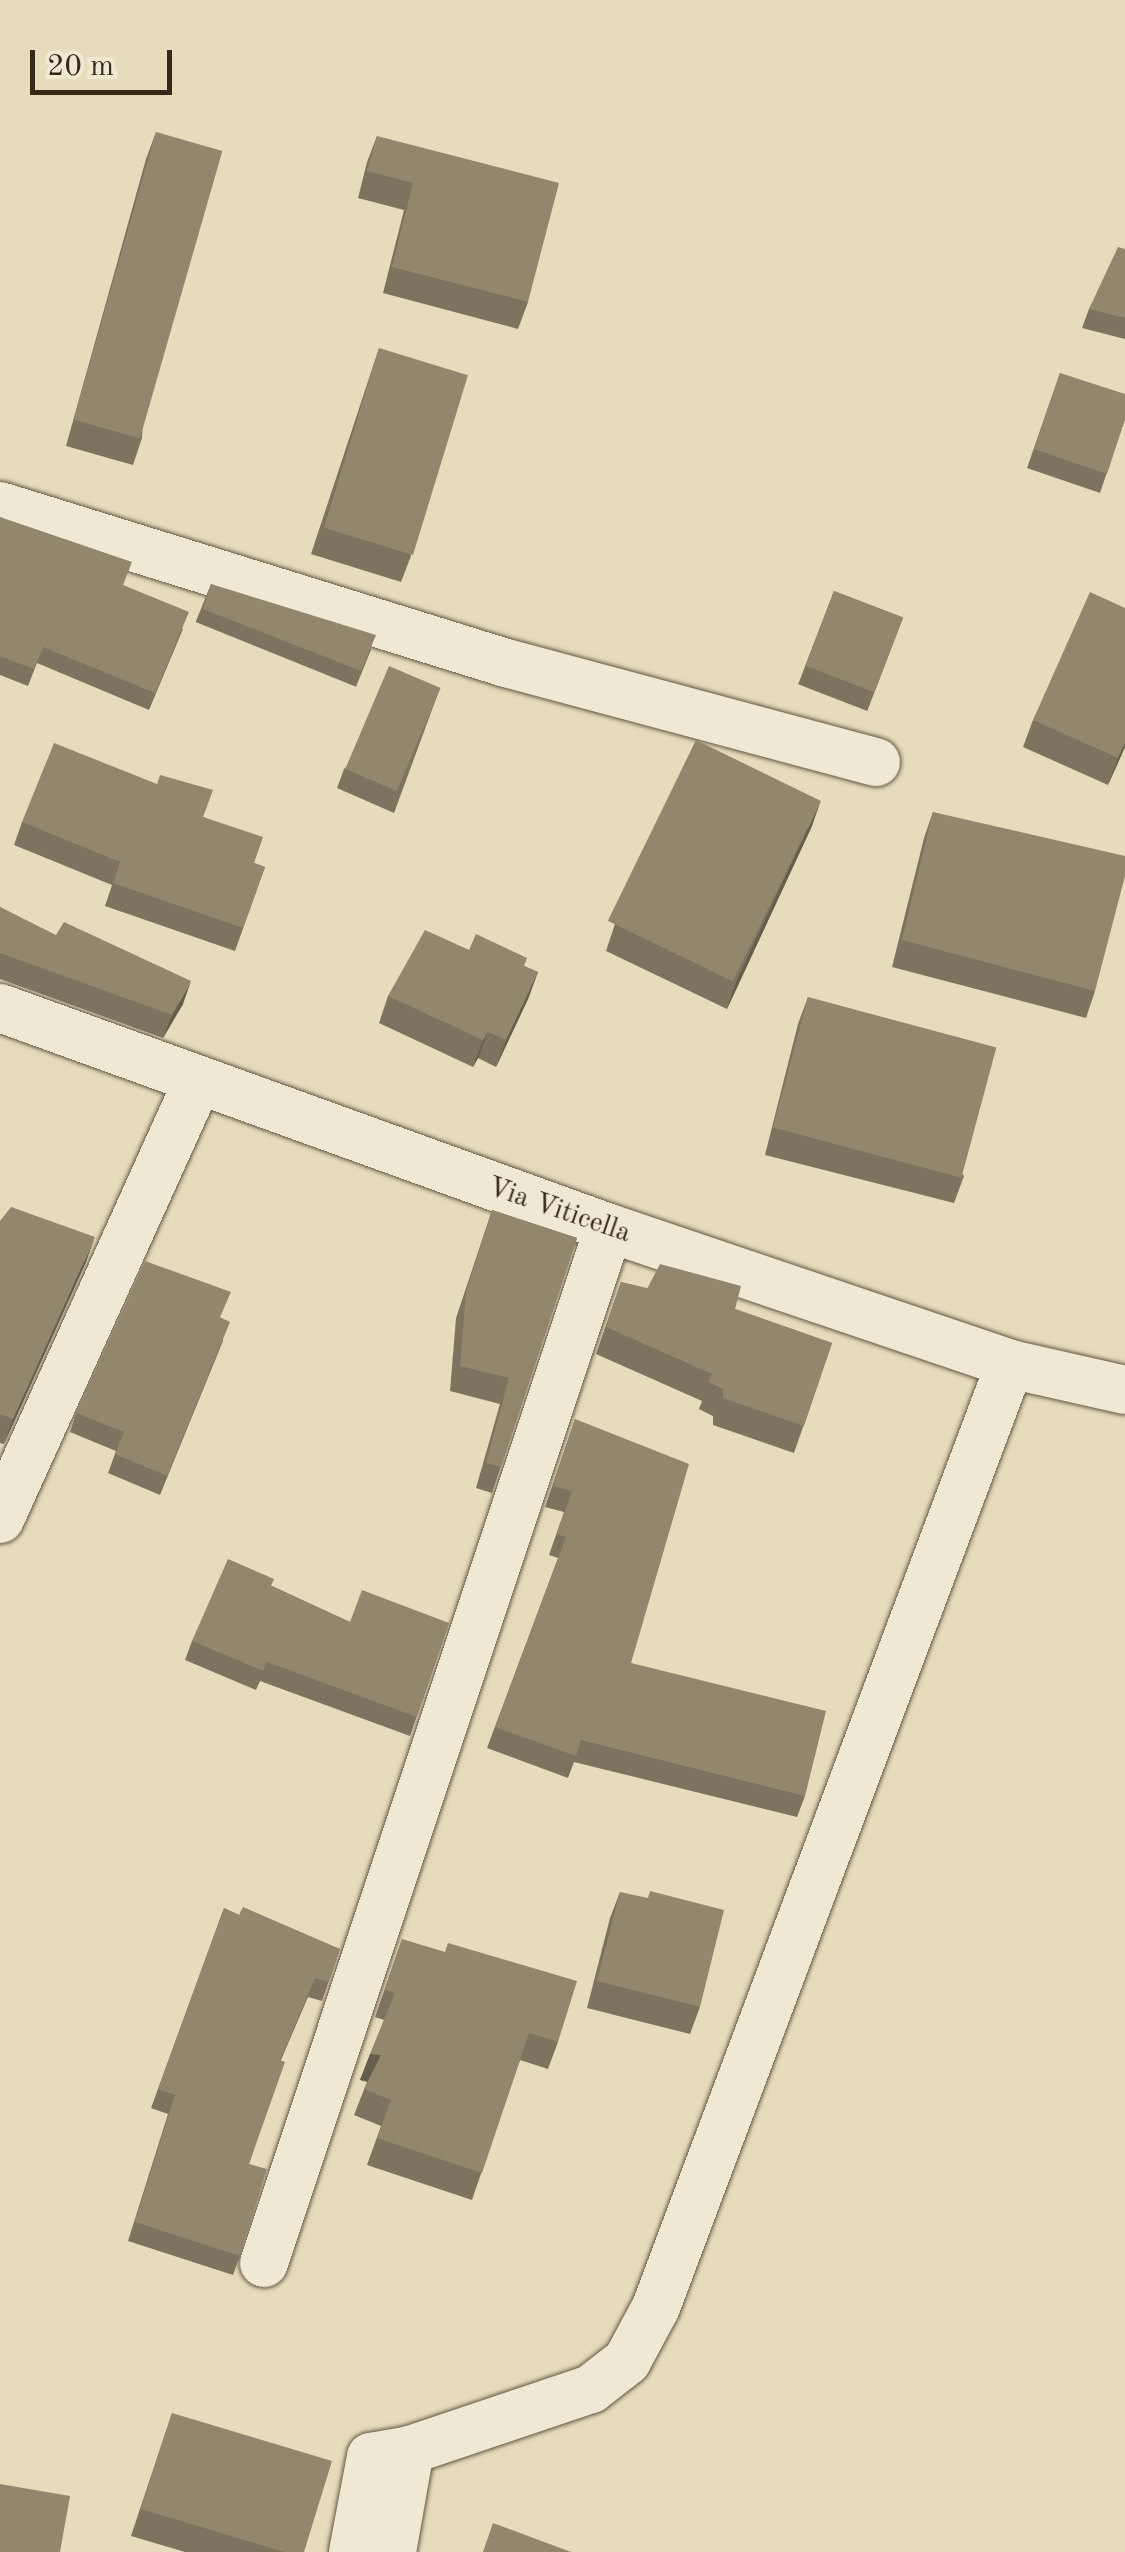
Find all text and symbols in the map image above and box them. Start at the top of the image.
scale bar [35,30,178,92]
text: 20 m [47,52,114,82]
street label: Via Viticella [483,1171,635,1251]

